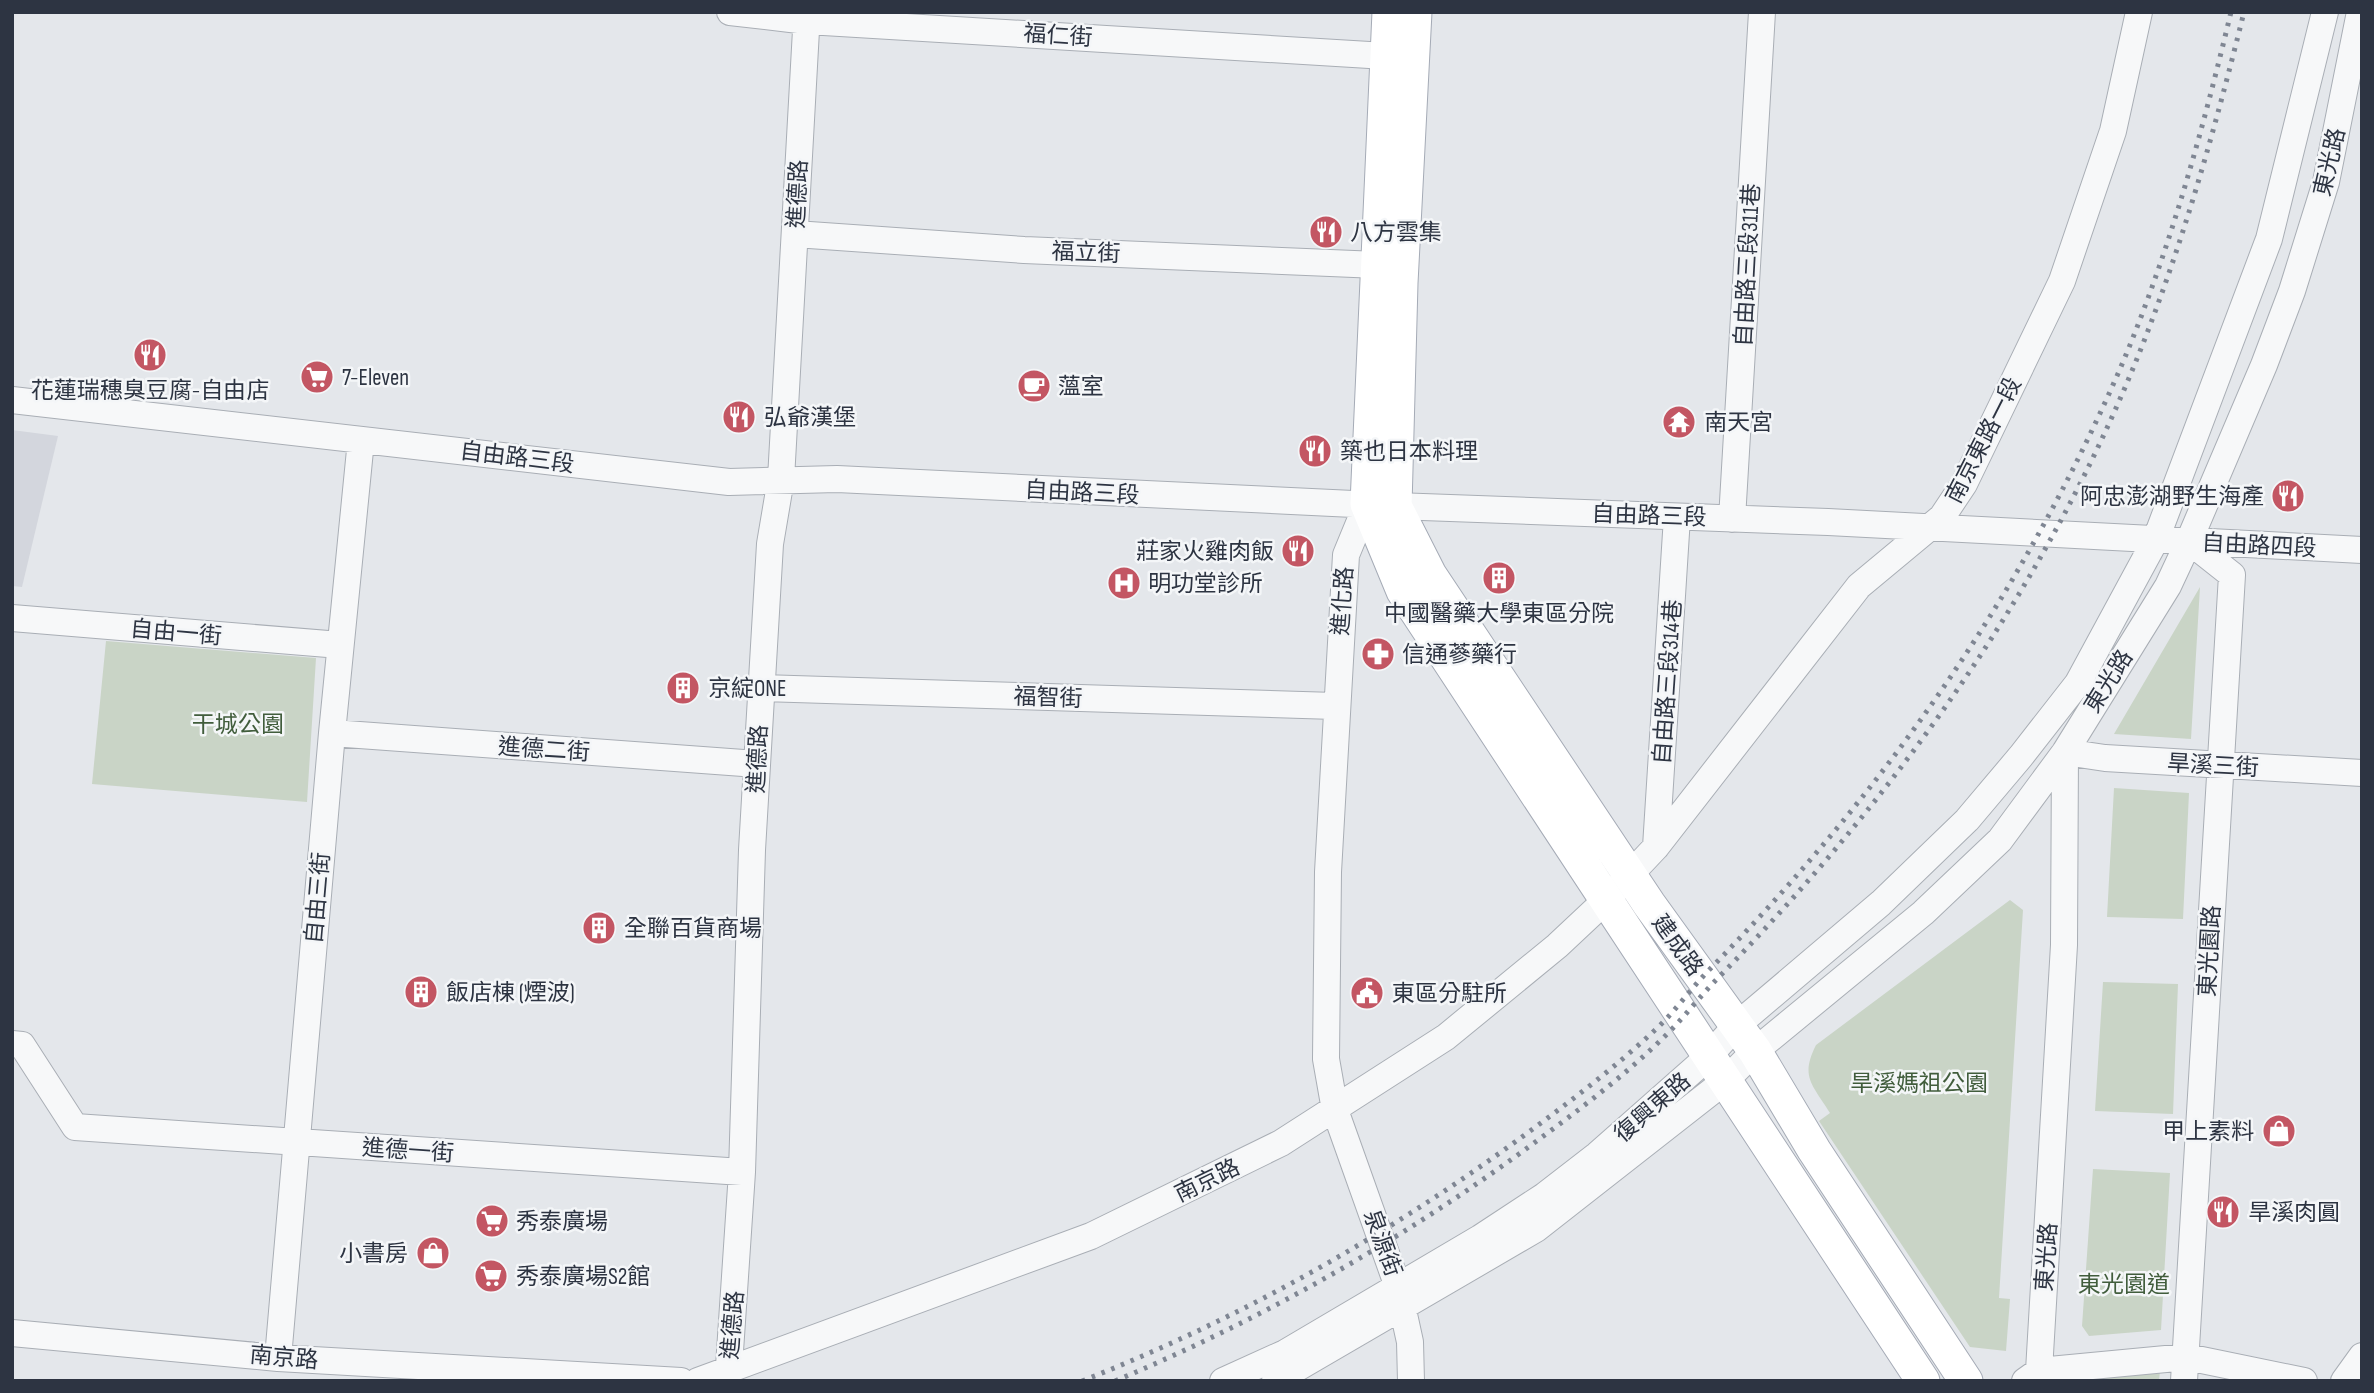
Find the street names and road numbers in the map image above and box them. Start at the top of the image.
street label: 福仁街 [1023,20,1093,52]
street label: 東光路 [2309,125,2351,199]
street label: 進德路 [782,159,814,229]
street label: 自由路三段311巷 [1730,183,1766,348]
street label: 福立街 [1051,238,1121,268]
street label: 南京東路一段 [1940,373,2028,508]
street label: 自由路三段 [458,437,576,479]
street label: 自由路三段 [1024,476,1140,510]
street label: 自由路三段 [1591,500,1707,532]
street label: 自由路四段 [2201,529,2317,563]
street label: 進化路 [1327,566,1359,636]
street label: 自由路三段314巷 [1648,599,1688,766]
street label: 自由一街 [129,615,223,651]
street label: 東光路 [2079,645,2139,718]
street label: 福智街 [1013,683,1083,713]
street label: 進德路 [742,724,774,794]
street label: 進德二街 [497,733,591,767]
street label: 旱溪三街 [2166,750,2260,782]
street label: 自由三街 [300,851,336,945]
street label: 東光園路 [2194,904,2226,998]
street label: 建成路 [1646,909,1709,982]
street label: 復興東路 [1609,1067,1697,1148]
street label: 進德一街 [361,1134,455,1168]
street label: 南京路 [1170,1153,1245,1209]
street label: 泉源街 [1357,1206,1407,1281]
street label: 東光路 [2031,1222,2063,1292]
street label: 進德路 [716,1289,750,1361]
street label: 南京路 [248,1341,320,1375]

